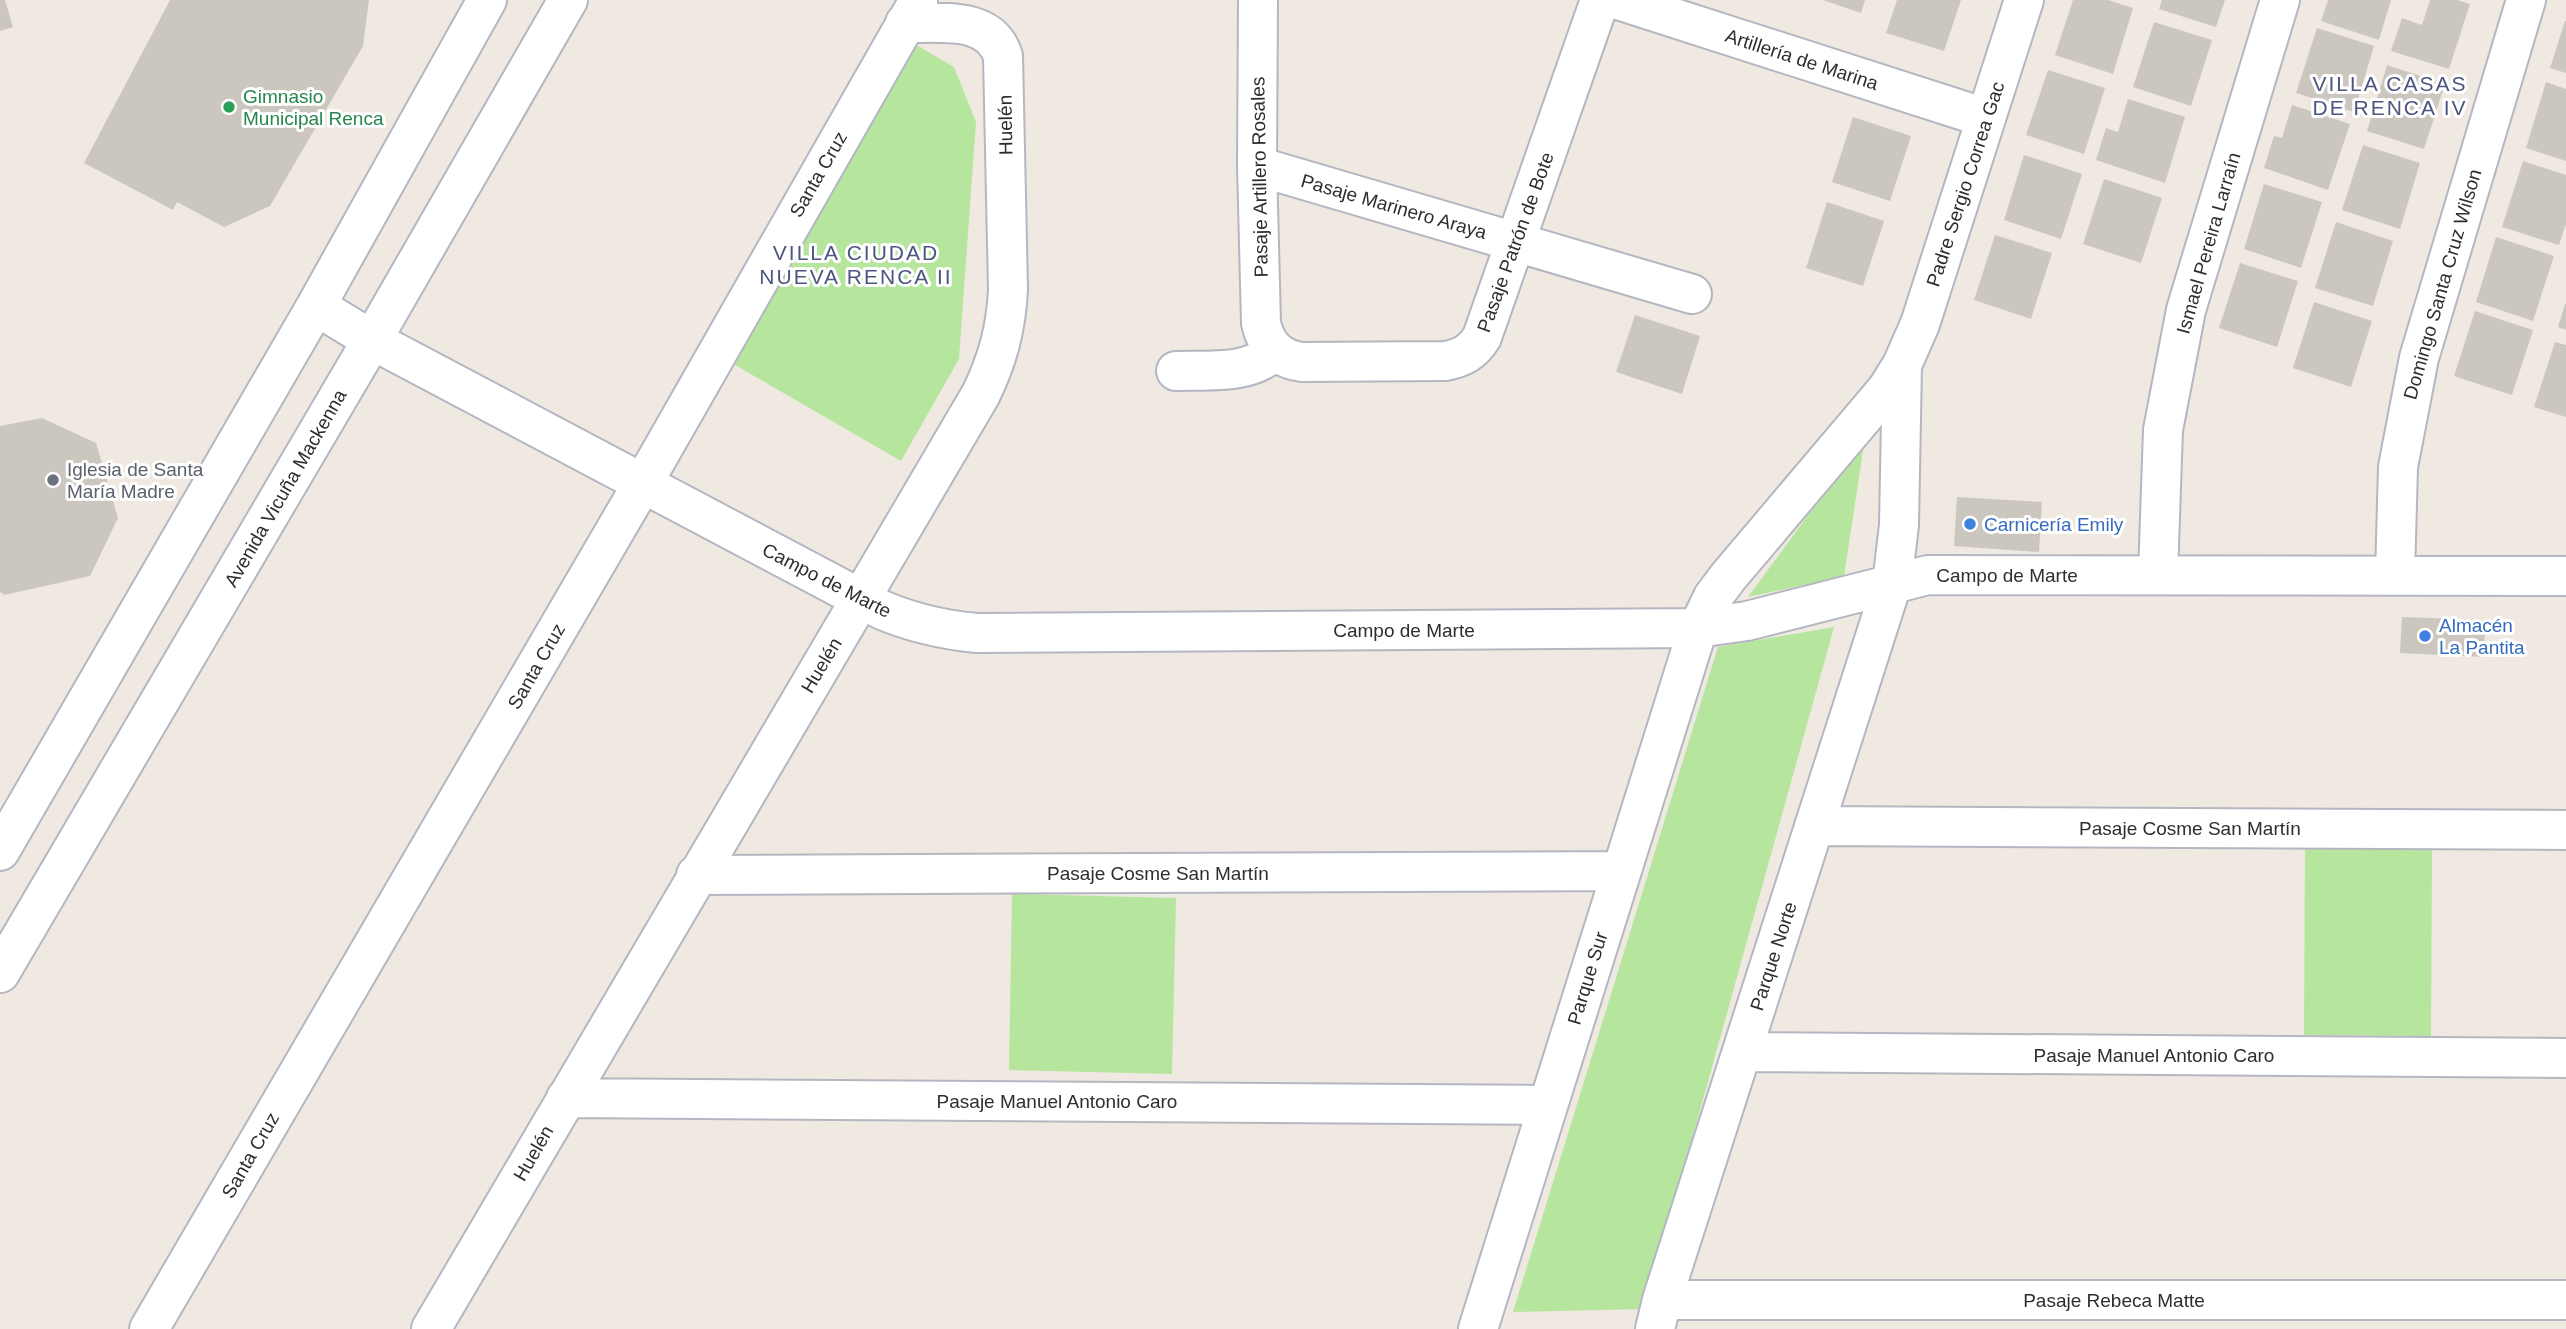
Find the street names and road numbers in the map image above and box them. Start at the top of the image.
street label: Artillería de Marina [1723,25,1881,94]
street label: Pasaje Artillero Rosales [1247,76,1272,277]
street label: Padre Sergio Correa Gac [1922,79,2009,289]
street label: Huelén [994,95,1017,155]
street label: Santa Cruz [786,128,851,221]
street label: Pasaje Patrón de Bote [1473,149,1558,335]
street label: Ismael Pereira Larraín [2172,150,2244,336]
street label: Domingo Santa Cruz Wilson [2399,167,2485,402]
street label: Pasaje Marinero Araya [1299,170,1490,243]
street label: Avenida Vicuña Mackenna [220,386,351,591]
street label: Campo de Marte [759,539,895,622]
street label: Campo de Marte [1936,565,2078,586]
street label: Santa Cruz [504,620,569,713]
street label: Campo de Marte [1333,620,1475,641]
street label: Huelén [797,634,846,696]
street label: Pasaje Cosme San Martín [2079,818,2301,839]
street label: Pasaje Cosme San Martín [1047,863,1269,884]
street label: Parque Norte [1746,899,1801,1013]
street label: Parque Sur [1563,928,1612,1027]
street label: Pasaje Manuel Antonio Caro [2034,1045,2274,1066]
street label: Pasaje Manuel Antonio Caro [937,1091,1177,1112]
street label: Santa Cruz [218,1109,283,1202]
street label: Huelén [509,1122,558,1185]
street label: Pasaje Rebeca Matte [2023,1290,2205,1311]

